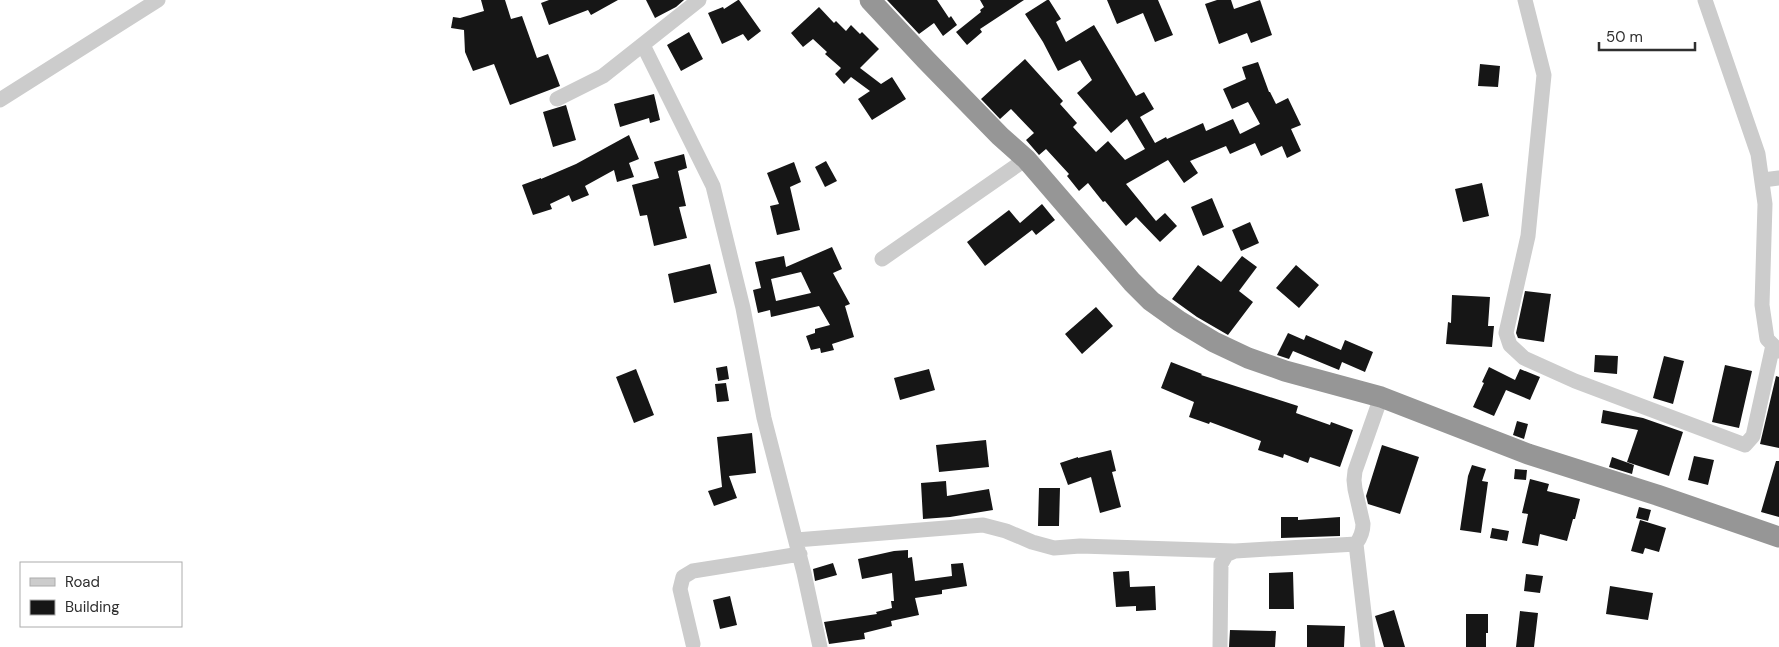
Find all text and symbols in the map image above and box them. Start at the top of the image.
scale bar [1599,20,1695,52]
text: 50 m [1606,27,1643,47]
legend [20,562,182,627]
text: Road [65,572,100,592]
text: Building [65,597,120,617]

